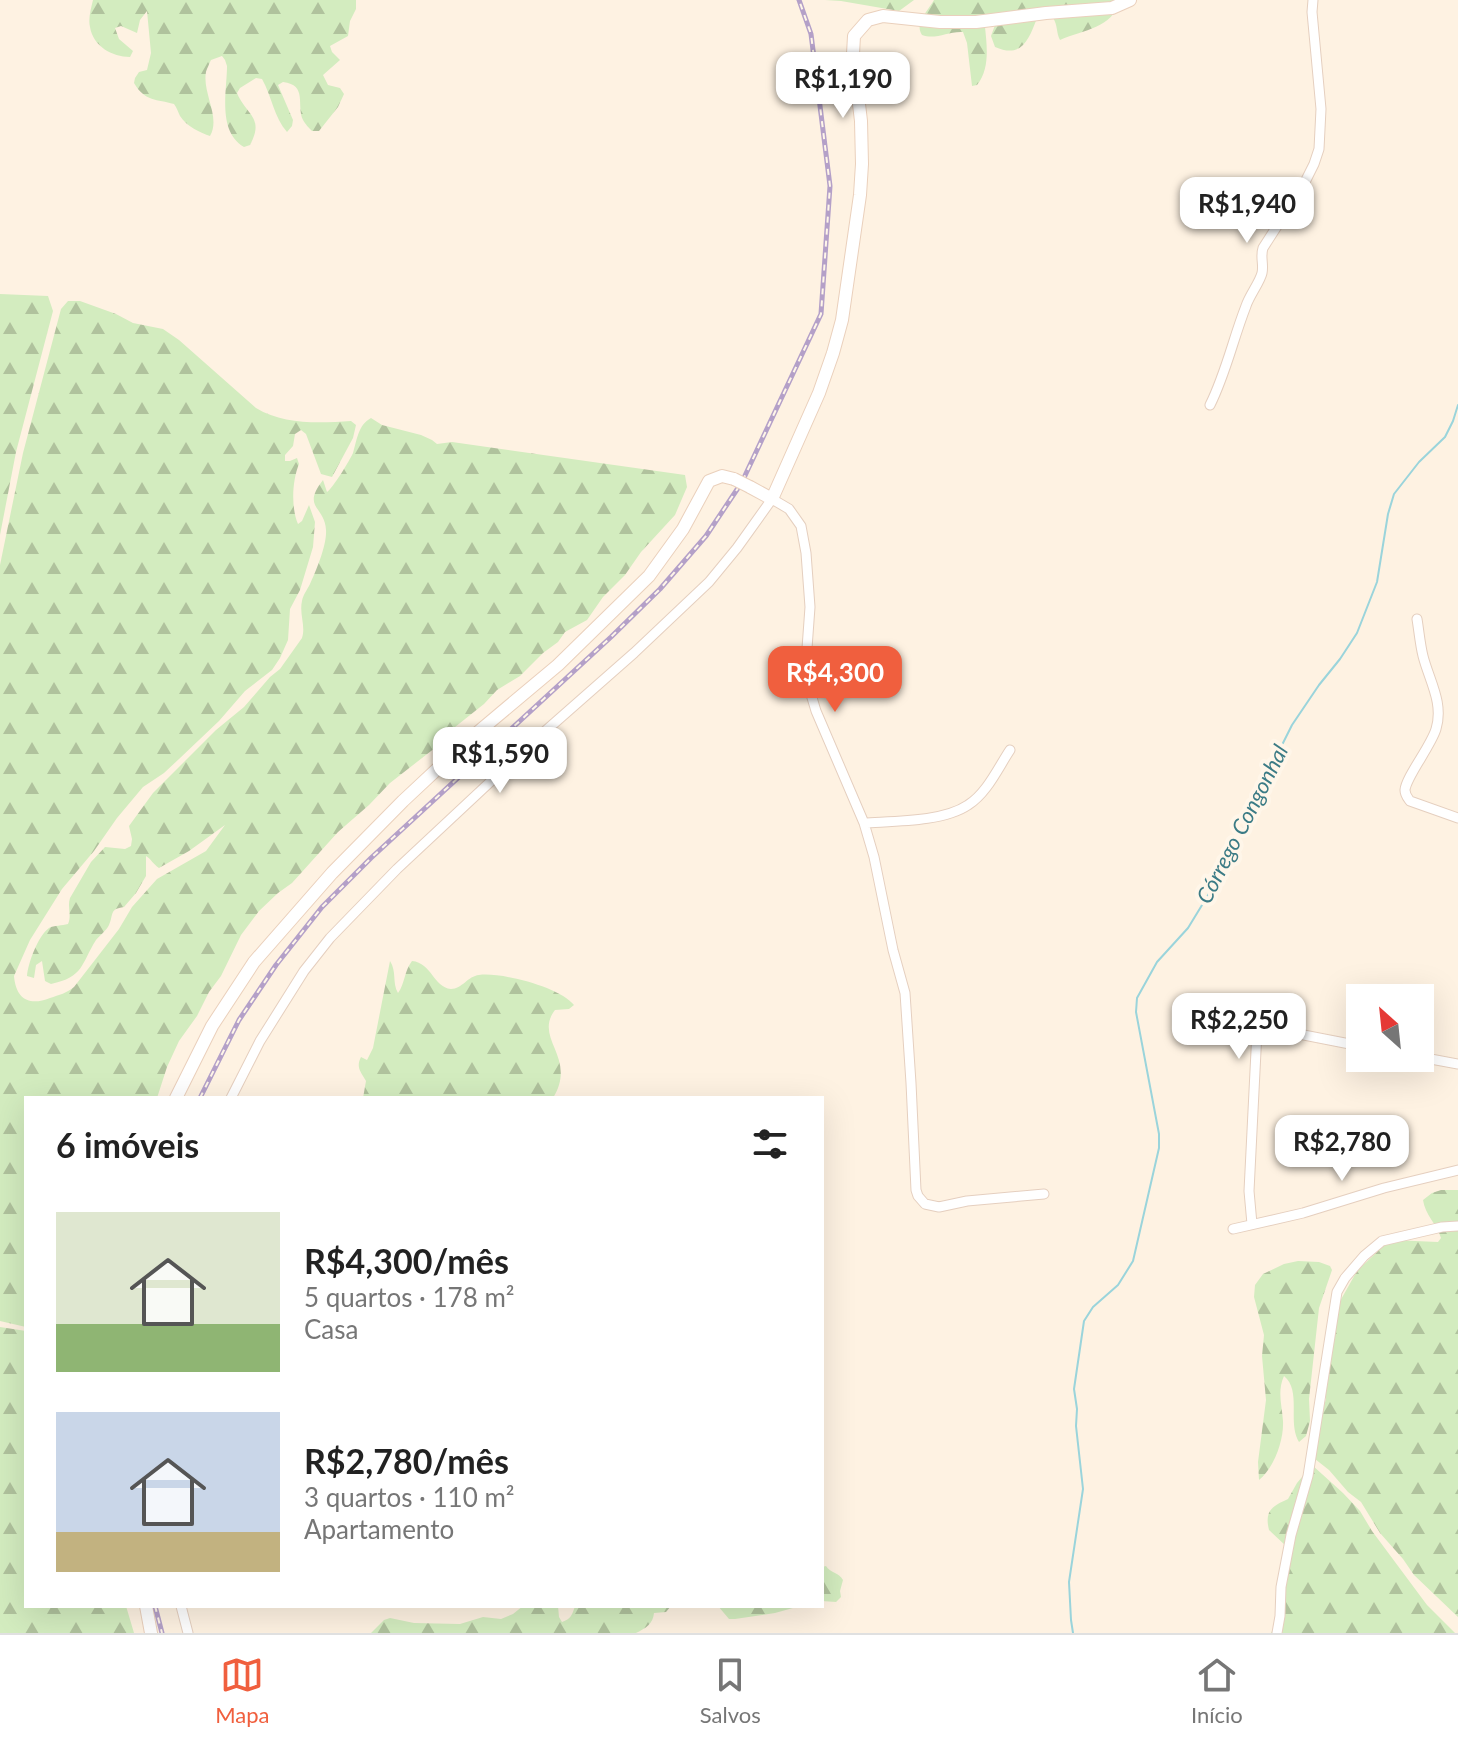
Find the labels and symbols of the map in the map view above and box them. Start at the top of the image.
pin: R$1,190 [769,52,917,120]
pin: R$1,940 [1173,177,1321,245]
pin: R$4,300 [761,646,909,714]
pin: R$1,590 [426,727,574,795]
water label: Córrego Congonhal [1190,740,1293,908]
north arrow [1346,984,1434,1072]
pin: R$2,250 [1165,993,1313,1061]
pin: R$2,780 [1268,1115,1416,1183]

